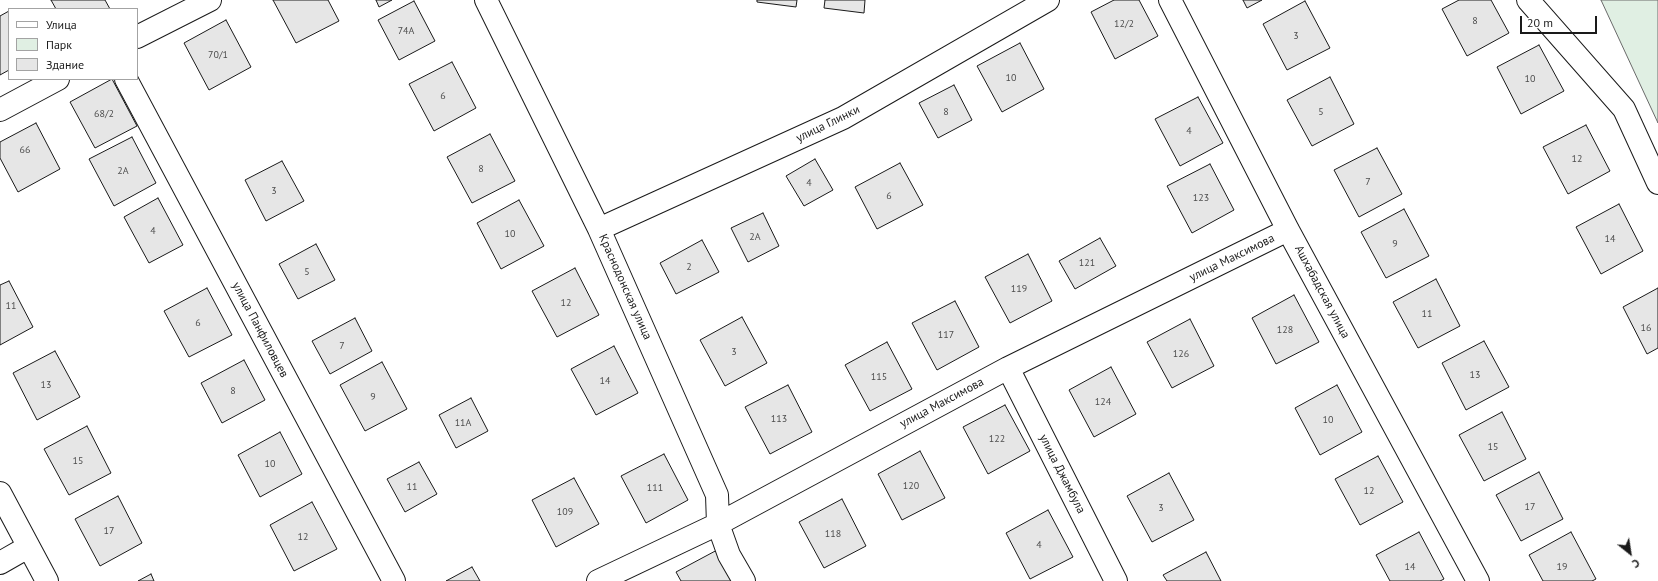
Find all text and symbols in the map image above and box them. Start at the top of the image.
legend [8,8,138,80]
scale bar [1522,8,1599,34]
house number: 8 [1472,15,1478,27]
text: 20 m [1527,15,1553,30]
text: Улица [46,17,77,32]
house number: 12/2 [1114,18,1134,30]
house number: 74А [398,25,414,37]
house number: 3 [1293,30,1299,42]
text: Парк [46,37,72,52]
house number: 70/1 [208,49,228,61]
text: Здание [46,57,84,72]
house number: 10 [1006,72,1016,84]
house number: 10 [1525,73,1535,85]
house number: 6 [440,90,446,102]
street label: улица Глинки [794,102,862,146]
house number: 8 [943,106,949,118]
house number: 5 [1318,106,1324,118]
house number: 68/2 [94,108,114,120]
house number: 4 [1186,125,1192,137]
house number: 66 [20,144,30,156]
house number: 12 [1572,153,1582,165]
house number: 8 [478,163,484,175]
house number: 2А [117,165,129,177]
house number: 7 [1365,176,1371,188]
house number: 4 [806,177,812,189]
house number: 3 [271,185,277,197]
house number: 6 [886,190,892,202]
house number: 123 [1193,192,1209,204]
house number: 4 [150,225,156,237]
house number: 10 [505,228,515,240]
house number: 2А [749,231,761,243]
street label: улица Максимова [1187,231,1277,285]
street label: Краснодонская улица [595,232,655,342]
house number: 14 [1605,233,1615,245]
house number: 9 [1392,238,1398,250]
street label: Ашхабадская улица [1291,243,1353,341]
house number: 121 [1079,257,1095,269]
house number: 2 [686,261,692,273]
house number: 5 [304,266,310,278]
street label: улица Панфиловцев [229,280,291,380]
house number: 119 [1011,283,1027,295]
house number: 12 [561,297,571,309]
house number: 11 [6,300,16,312]
house number: 11 [1422,308,1432,320]
house number: 6 [195,317,201,329]
house number: 16 [1641,322,1651,334]
house number: 128 [1277,324,1293,336]
house number: 117 [938,329,954,341]
house number: 7 [339,340,345,352]
house number: 3 [731,346,737,358]
house number: 126 [1173,348,1189,360]
house number: 13 [1470,369,1480,381]
house number: 115 [871,371,887,383]
house number: 14 [600,375,610,387]
street label: улица Максимова [898,375,986,431]
house number: 13 [41,379,51,391]
house number: 8 [230,385,236,397]
house number: 9 [370,391,376,403]
house number: 124 [1095,396,1111,408]
house number: 113 [771,413,787,425]
house number: 10 [1323,414,1333,426]
house number: 11А [455,417,471,429]
street label: улица Джамбула [1036,432,1088,516]
house number: 122 [989,433,1005,445]
house number: 15 [1488,441,1498,453]
house number: 15 [73,455,83,467]
house number: 10 [265,458,275,470]
house number: 120 [903,480,919,492]
house number: 11 [407,481,417,493]
house number: 111 [647,482,663,494]
house number: 12 [1364,485,1374,497]
house number: 17 [1525,501,1535,513]
house number: 3 [1158,502,1164,514]
house number: 109 [557,506,573,518]
house number: 17 [104,525,114,537]
house number: 118 [825,528,841,540]
house number: 12 [298,531,308,543]
north arrow [1610,533,1650,573]
house number: 4 [1036,539,1042,551]
text: С [1630,556,1642,571]
house number: 14 [1405,561,1415,573]
house number: 19 [1557,561,1567,573]

